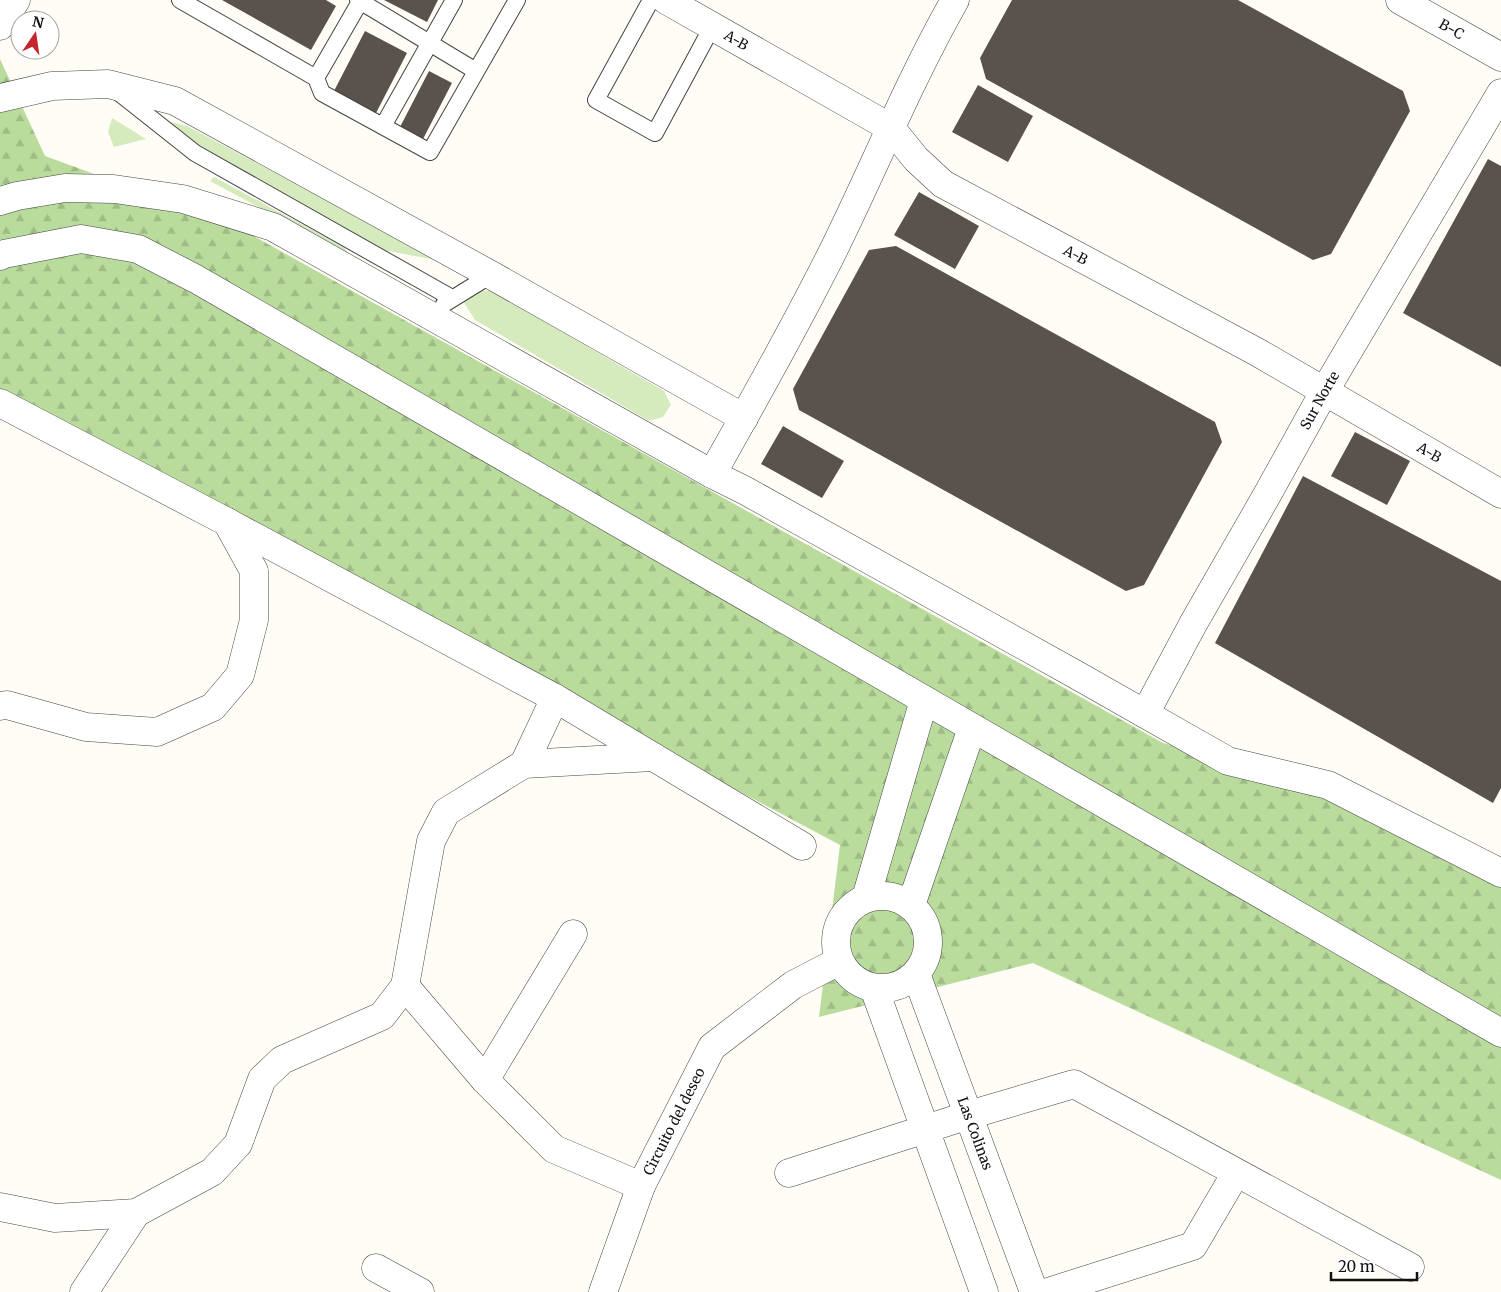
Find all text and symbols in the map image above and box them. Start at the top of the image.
north arrow [10,10,60,60]
text: N [31,12,45,32]
street label: B-C [1436,15,1467,43]
street label: A-B [720,26,752,54]
street label: A-B [1060,241,1091,269]
street label: Sur Norte [1296,368,1343,433]
street label: A-B [1413,438,1445,466]
street label: Circuito del deseo [639,1065,709,1178]
street label: Las Colinas [953,1094,997,1173]
scale bar [1331,1250,1417,1282]
text: 20 m [1338,1257,1375,1276]

